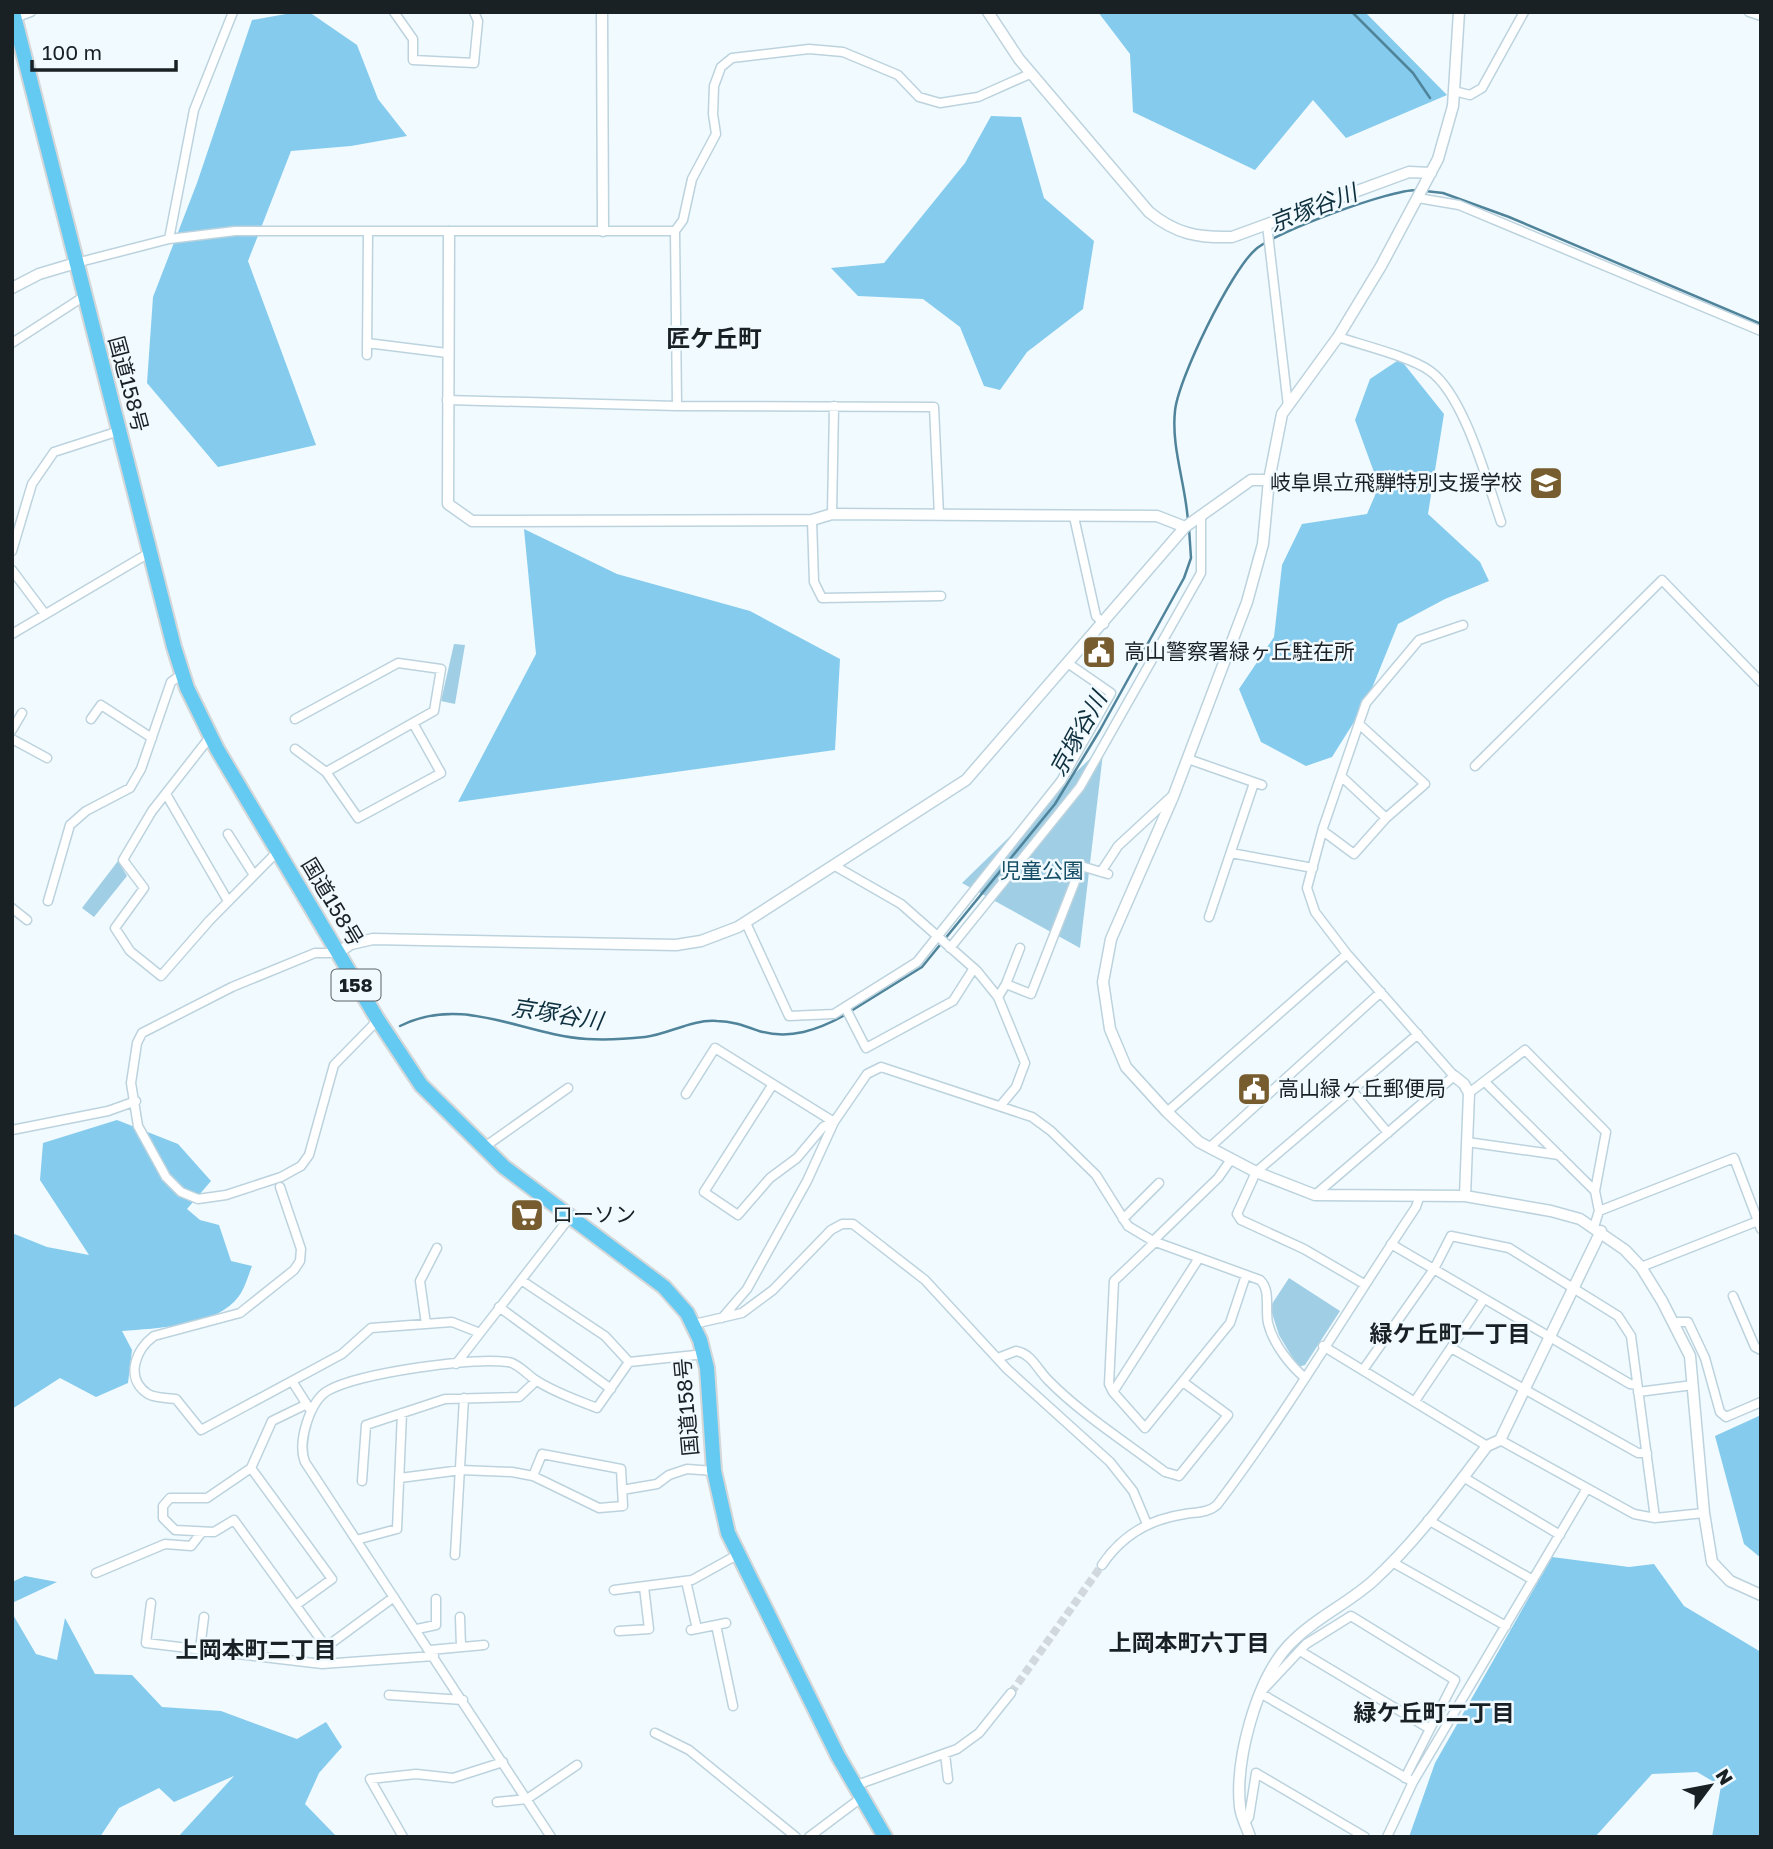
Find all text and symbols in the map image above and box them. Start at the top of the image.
scale bar [32,28,175,72]
text: 100 m [42,39,102,65]
water label: 京塚谷川 [1265,176,1363,237]
district label: 匠ケ丘町 [666,323,762,352]
street label: 国道158号 [104,333,154,435]
school or university icon: 岐阜県立飛騨特別支援学校 [1527,464,1565,502]
place label: 岐阜県立飛騨特別支援学校 [1270,469,1522,495]
public building icon: 高山警察署緑ヶ丘駐在所 [1080,633,1118,671]
place label: 高山警察署緑ヶ丘駐在所 [1124,638,1355,664]
water label: 京塚谷川 [1043,684,1113,781]
street label: 国道158号 [296,853,369,950]
park label: 児童公園 [1000,857,1084,883]
road number: 158 [332,970,380,1001]
water label: 京塚谷川 [510,992,608,1035]
public building icon: 高山緑ヶ丘郵便局 [1235,1070,1273,1108]
place label: 高山緑ヶ丘郵便局 [1278,1075,1446,1101]
supermarket icon: ローソン [508,1196,546,1234]
place label: ローソン [552,1201,636,1227]
district label: 緑ケ丘町一丁目 [1370,1319,1531,1347]
street label: 国道158号 [669,1357,703,1457]
district label: 上岡本町六丁目 [1109,1628,1270,1656]
district label: 上岡本町二丁目 [176,1635,337,1663]
district label: 緑ケ丘町二丁目 [1354,1698,1515,1726]
north arrow [1675,1751,1745,1821]
text: N [1711,1765,1738,1789]

